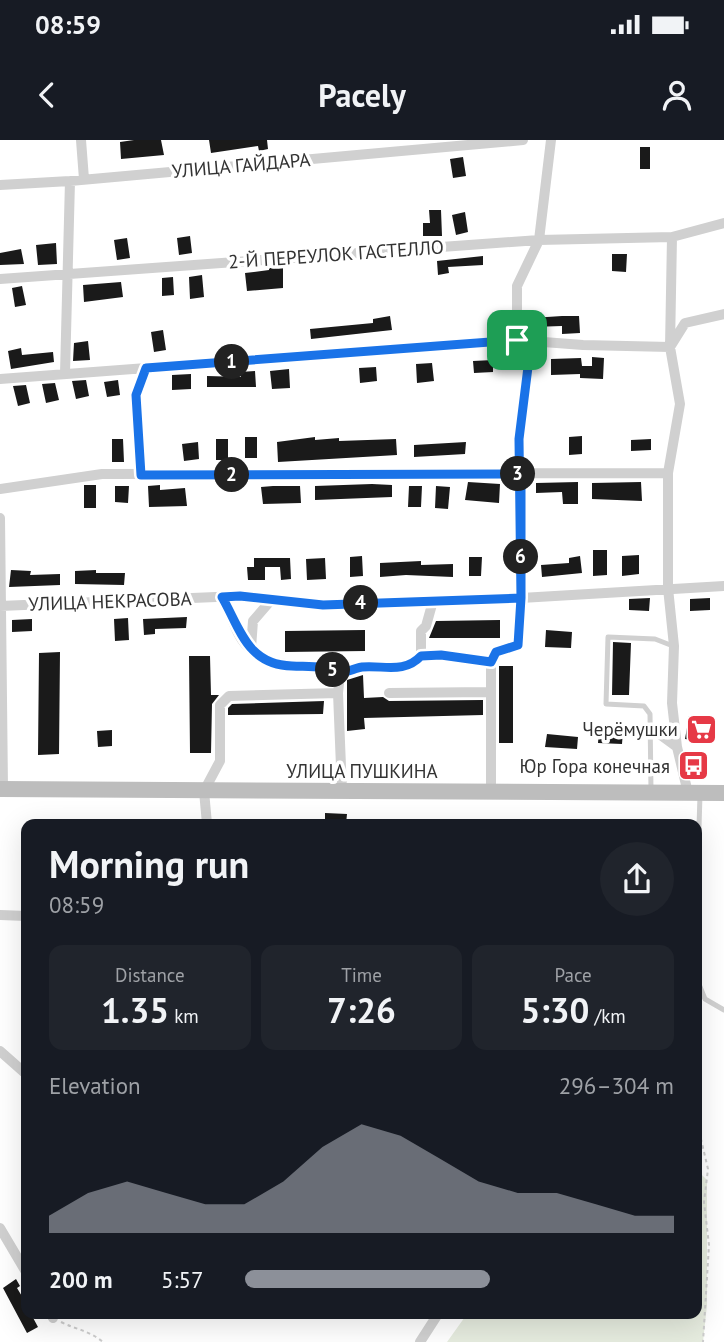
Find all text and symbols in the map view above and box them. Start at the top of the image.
text: 08:59 [35,8,101,41]
text: Pacely [318,74,406,116]
icon: back [28,76,66,114]
icon: person [658,76,696,114]
street label: УЛИЦА ГАЙДАРА [171,147,311,183]
street label: 2-Й ПЕРЕУЛОК ГАСТЕЛЛО [227,234,445,274]
pin [487,310,547,370]
icon: arrive [498,321,536,359]
pin: 1 [215,344,250,380]
text: 1 [226,349,237,373]
pin: 3 [500,456,536,492]
pin: 2 [215,458,250,492]
text: 3 [512,461,523,485]
text: 2 [226,462,237,486]
pin: 6 [504,540,538,574]
text: 6 [515,544,526,568]
street label: УЛИЦА НЕКРАСОВА [28,586,192,616]
pin: 4 [344,586,378,620]
text: 4 [355,590,366,614]
pin: 5 [316,652,350,688]
text: 5 [327,657,338,681]
supermarket icon: Черёмушки [684,712,718,746]
place label: Черёмушки [582,717,678,741]
bus stop icon: Юр Гора конечная [676,749,710,783]
place label: Юр Гора конечная [519,754,670,778]
street label: УЛИЦА ПУШКИНА [286,759,438,783]
text: Morning run [49,839,249,888]
button: share [600,842,674,916]
text: 08:59 [49,890,104,919]
text: Distance [115,963,185,987]
text: Time [341,963,382,987]
text: Pace [555,963,592,987]
text: 1.35 [101,987,169,1033]
text: 7:26 [327,987,396,1033]
text: 5:30 [521,987,589,1033]
text: km [169,1004,199,1028]
text: /km [589,1004,626,1028]
text: Elevation [49,1071,141,1100]
text: 296–304 m [559,1071,674,1100]
text: 200 m [49,1265,112,1294]
text: 5:57 [161,1265,204,1294]

